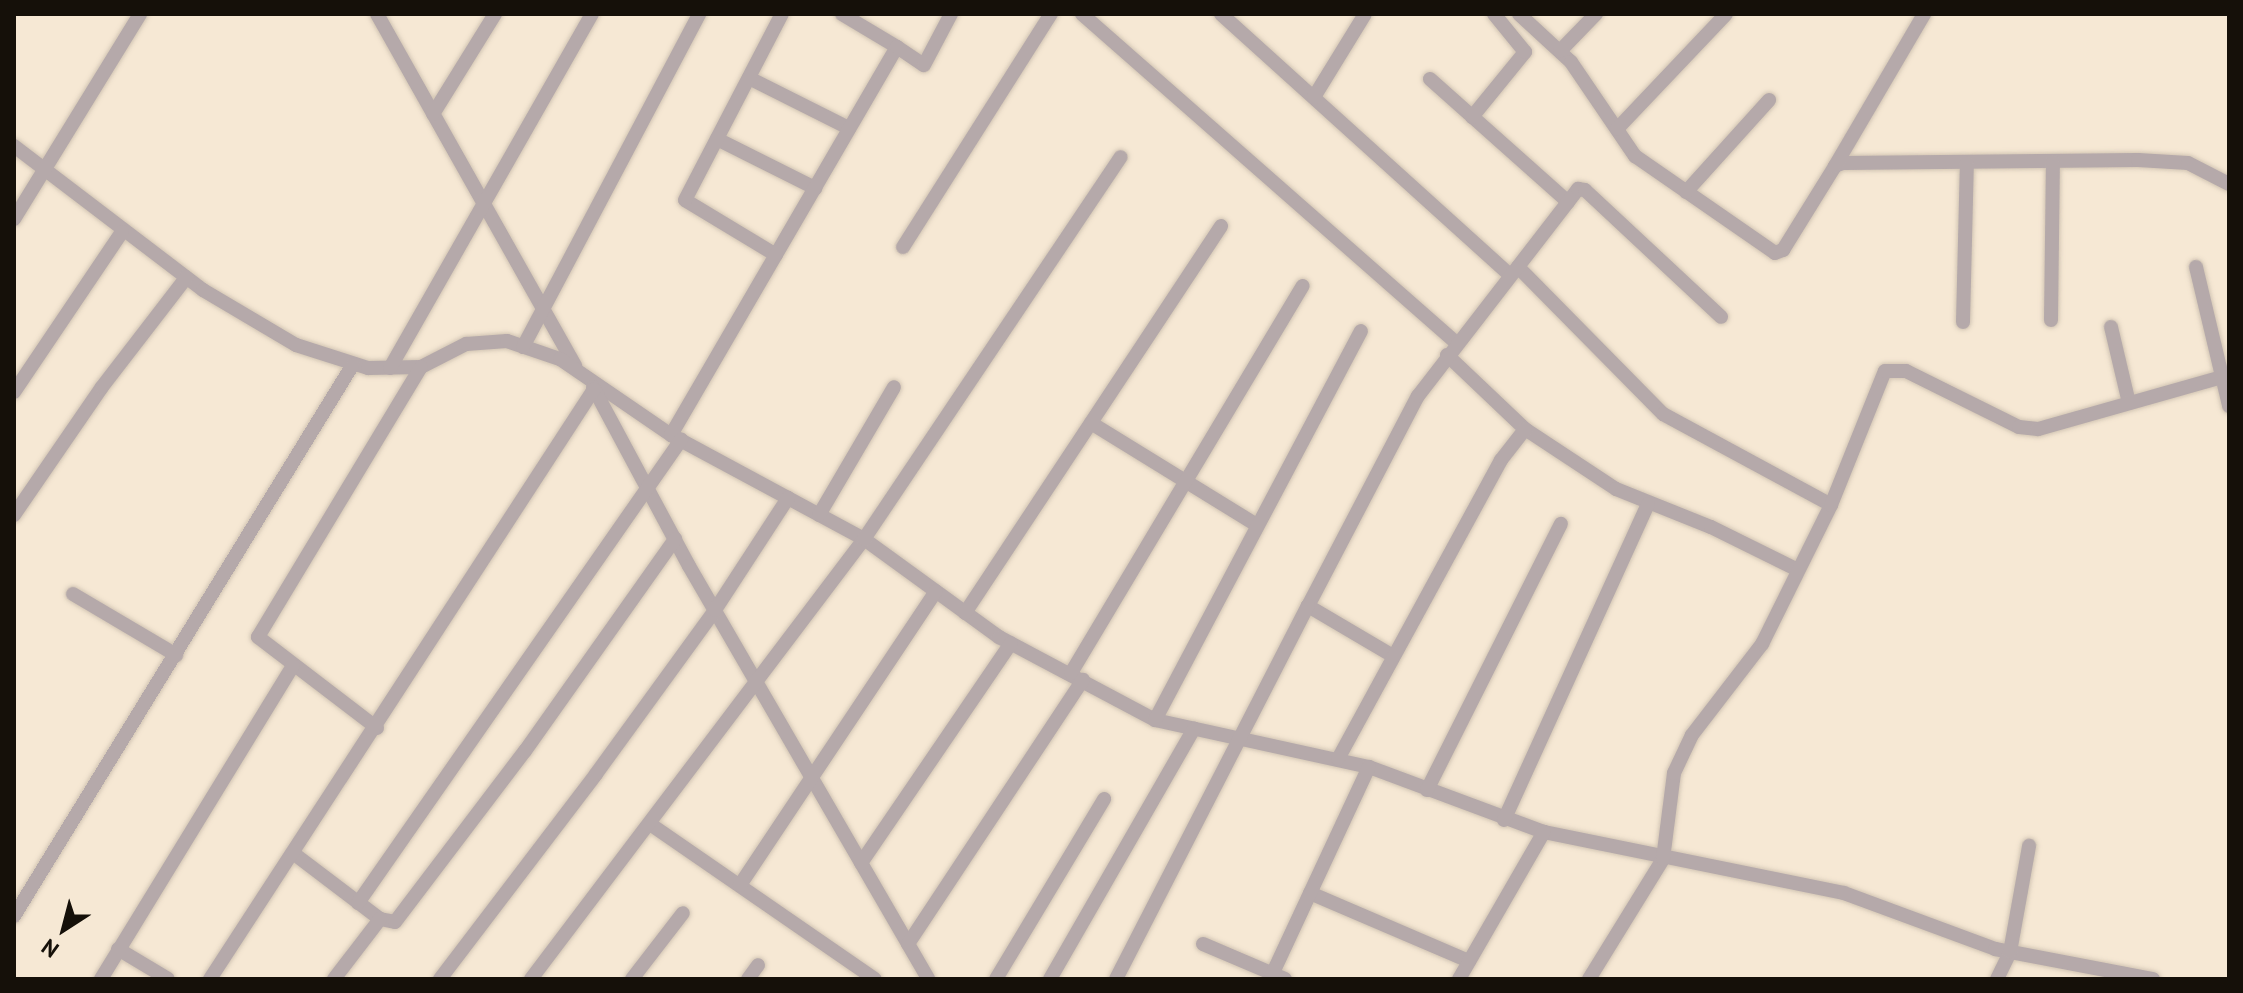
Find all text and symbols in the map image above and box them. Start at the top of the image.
north arrow [24,889,104,969]
text: N [36,933,64,964]

